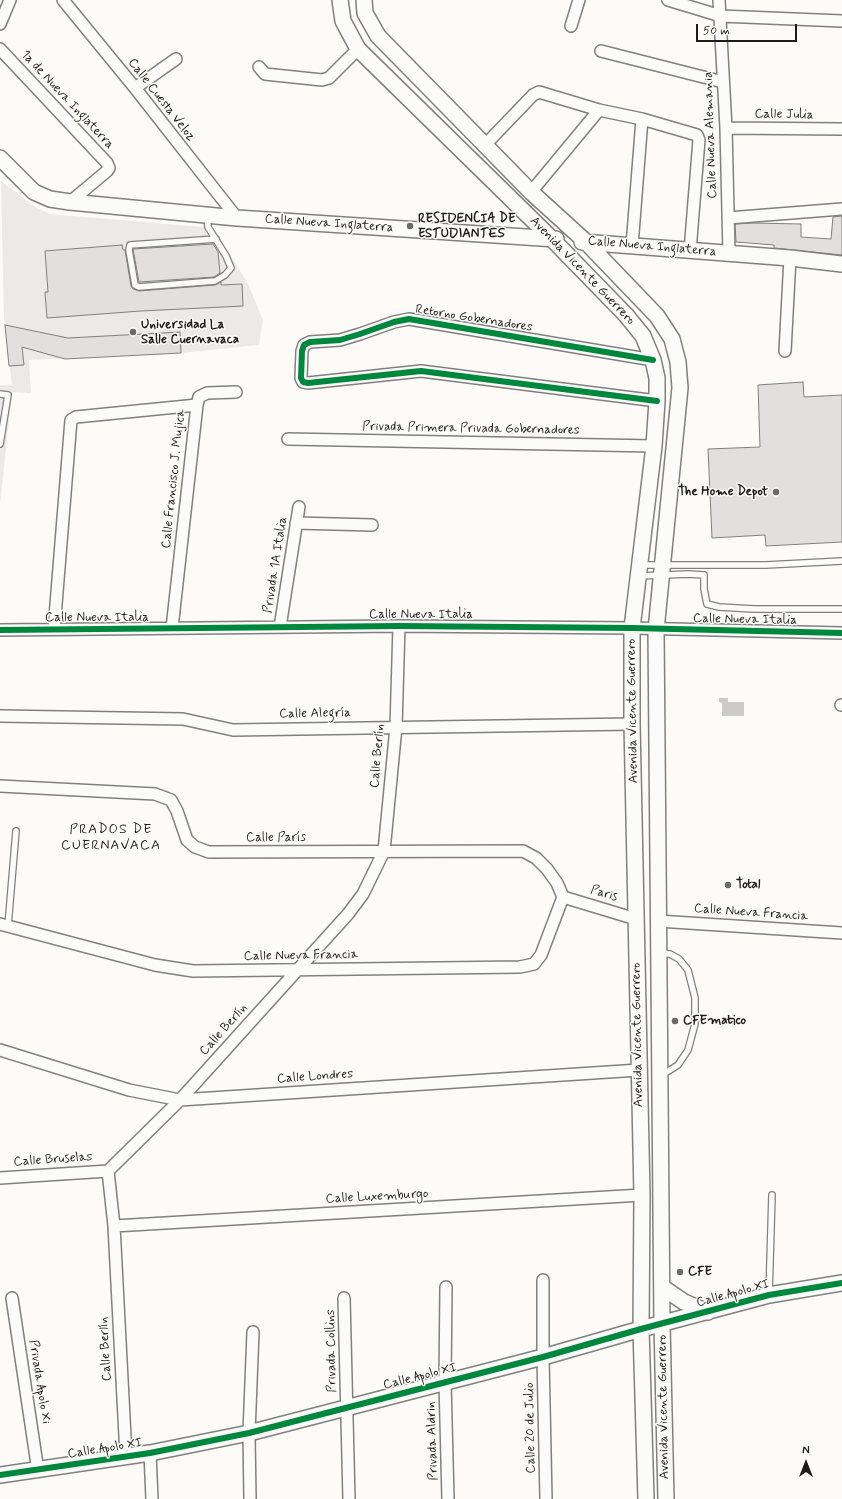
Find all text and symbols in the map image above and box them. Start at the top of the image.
scale bar [698,16,799,42]
text: 50 m [703,23,730,39]
street label: 1a de Nueva Inglaterra [17,47,117,153]
street label: Calle Cuesta Veloz [124,56,198,144]
street label: Calle Nueva Alemania [701,71,721,199]
street label: Calle Julia [754,107,814,123]
place label: RESIDENCIA DE ESTUDIANTES [418,211,516,242]
street label: Calle Nueva Inglaterra [264,212,394,236]
street label: Avenida Vicente Guerrero [526,214,638,328]
marker: RESIDENCIA DE ESTUDIANTES [405,221,415,231]
street label: Calle Nueva Inglaterra [587,234,717,260]
street label: Retorno Gobernadores [414,302,534,336]
place label: Universidad La Salle Cuernavaca [141,317,239,348]
marker: Universidad La Salle Cuernavaca [128,327,138,337]
street label: Calle Francisco J. Mujica [159,409,189,549]
street label: Privada Primera Privada Gobernadores [362,419,580,439]
place label: The Home Depot [678,484,768,500]
marker: The Home Depot [771,487,781,497]
street label: Privada 1A Italia [261,516,291,614]
street label: Calle Nueva Italia [369,607,473,623]
street label: Calle Nueva Italia [45,610,149,626]
street label: Calle Nueva Italia [693,611,797,629]
street label: Avenida Vicente Guerrero [624,639,642,783]
street label: Calle Alegría [279,706,351,722]
street label: Calle Berlín [367,723,389,789]
district label: PRADOS DE CUERNAVACA [61,822,161,854]
street label: Calle París [246,830,306,846]
place label: Total [736,877,760,893]
marker: Total [723,880,733,890]
street label: Paris [589,883,619,905]
street label: Calle Nueva Francia [693,901,809,925]
street label: Calle Nueva Francia [244,947,358,965]
street label: Avenida Vicente Guerrero [629,963,647,1107]
street label: Calle Berlín [197,1001,251,1059]
place label: CFEmatico [683,1013,746,1029]
marker: CFEmatico [670,1016,680,1026]
street label: Calle Londres [276,1067,354,1087]
street label: Calle Bruselas [13,1149,93,1171]
street label: Calle Luxemburgo [325,1187,429,1207]
place label: CFE [688,1264,712,1280]
marker: CFE [675,1267,685,1277]
street label: Calle Apolo XI [695,1277,771,1311]
street label: Privada Collins [323,1309,341,1393]
street label: Calle Berlín [97,1317,115,1381]
street label: Avenida Vicente Guerrero [655,1335,673,1479]
street label: Privada Apolo Xi [25,1339,53,1425]
street label: Calle Apolo XI [382,1360,458,1394]
street label: Calle 20 de Julio [522,1382,540,1474]
street label: Privada Aldrin [424,1401,442,1481]
street label: Calle Apolo XI [67,1435,143,1463]
north arrow [786,1443,826,1483]
text: N [802,1444,810,1458]

